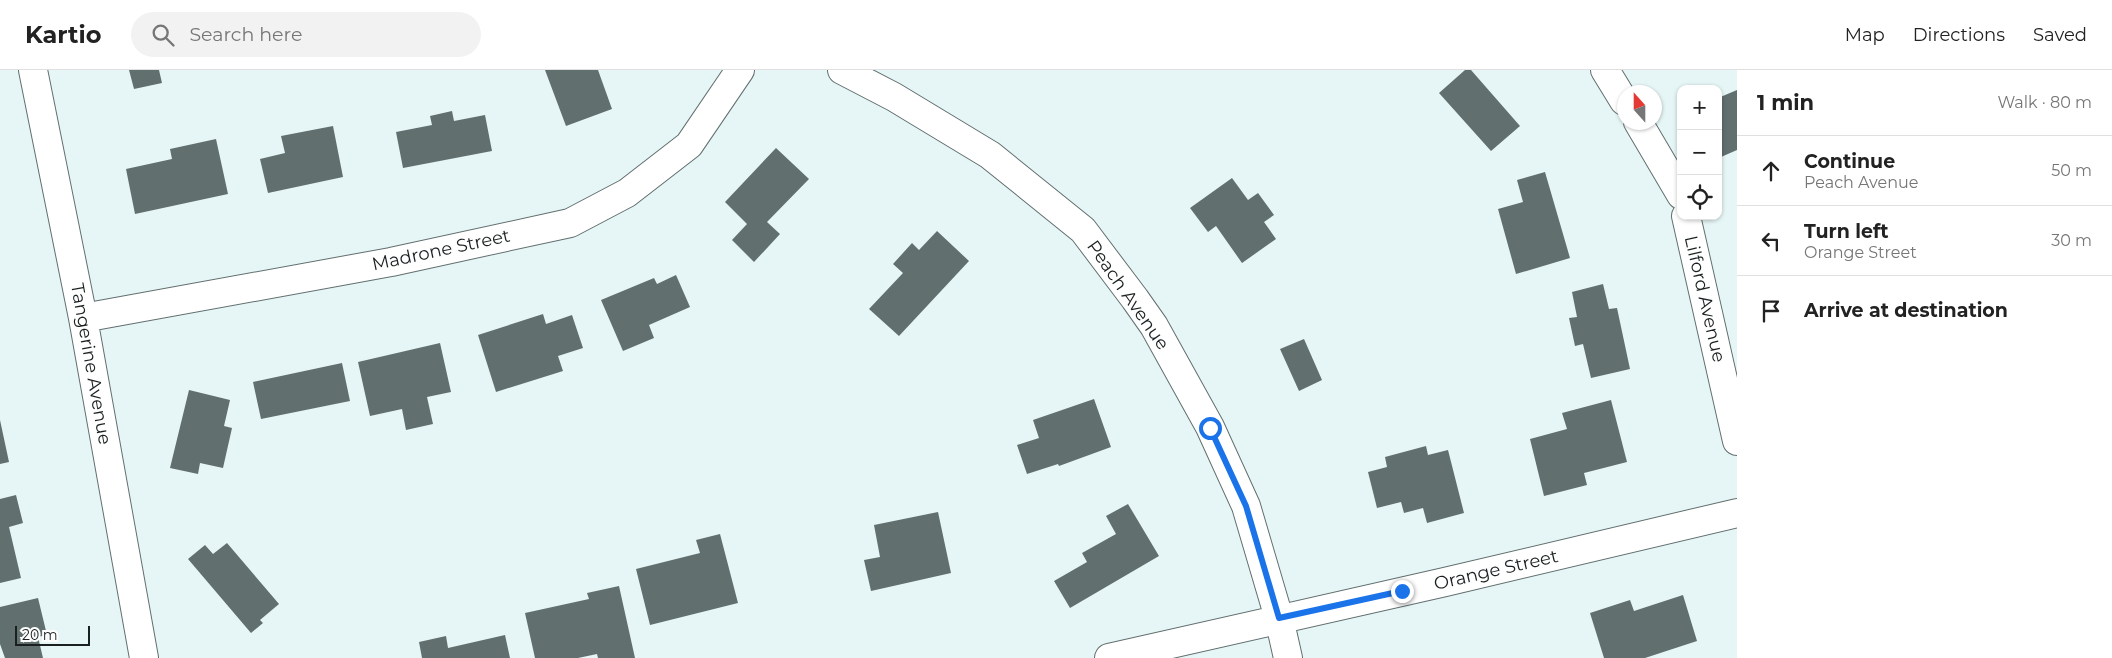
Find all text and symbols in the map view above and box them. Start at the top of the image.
search box [131,12,481,57]
text: Kartio [25,20,101,49]
icon: search [149,21,177,49]
text: Search here [189,23,302,46]
text: Map [1845,24,1885,46]
text: Directions [1913,24,2005,46]
text: Saved [2033,24,2087,46]
north arrow [1617,85,1662,130]
map controls [1677,85,1722,220]
button: + [1677,85,1722,130]
text: 1 min [1757,90,1814,115]
text: Walk · 80 m [1997,93,2092,112]
button: − [1677,130,1722,175]
text: Continue [1804,150,1895,173]
icon: ahead [1757,157,1785,185]
text: 50 m [2051,161,2092,180]
text: Peach Avenue [1804,173,1918,192]
button: locate [1677,175,1722,220]
text: Turn left [1804,220,1889,243]
street label: Madrone Street [370,225,512,275]
icon: left [1757,227,1785,255]
text: 30 m [2051,231,2092,250]
street label: Lilford Avenue [1680,234,1730,365]
street label: Peach Avenue [1082,236,1174,354]
text: Orange Street [1804,243,1917,262]
street label: Tangerine Avenue [66,282,116,446]
icon: arrive [1757,297,1785,325]
text: Arrive at destination [1804,299,2008,322]
route start [1199,417,1222,440]
street label: Orange Street [1432,545,1560,595]
route end [1391,580,1414,603]
scale bar [15,623,90,646]
text: 20 m [22,626,58,644]

